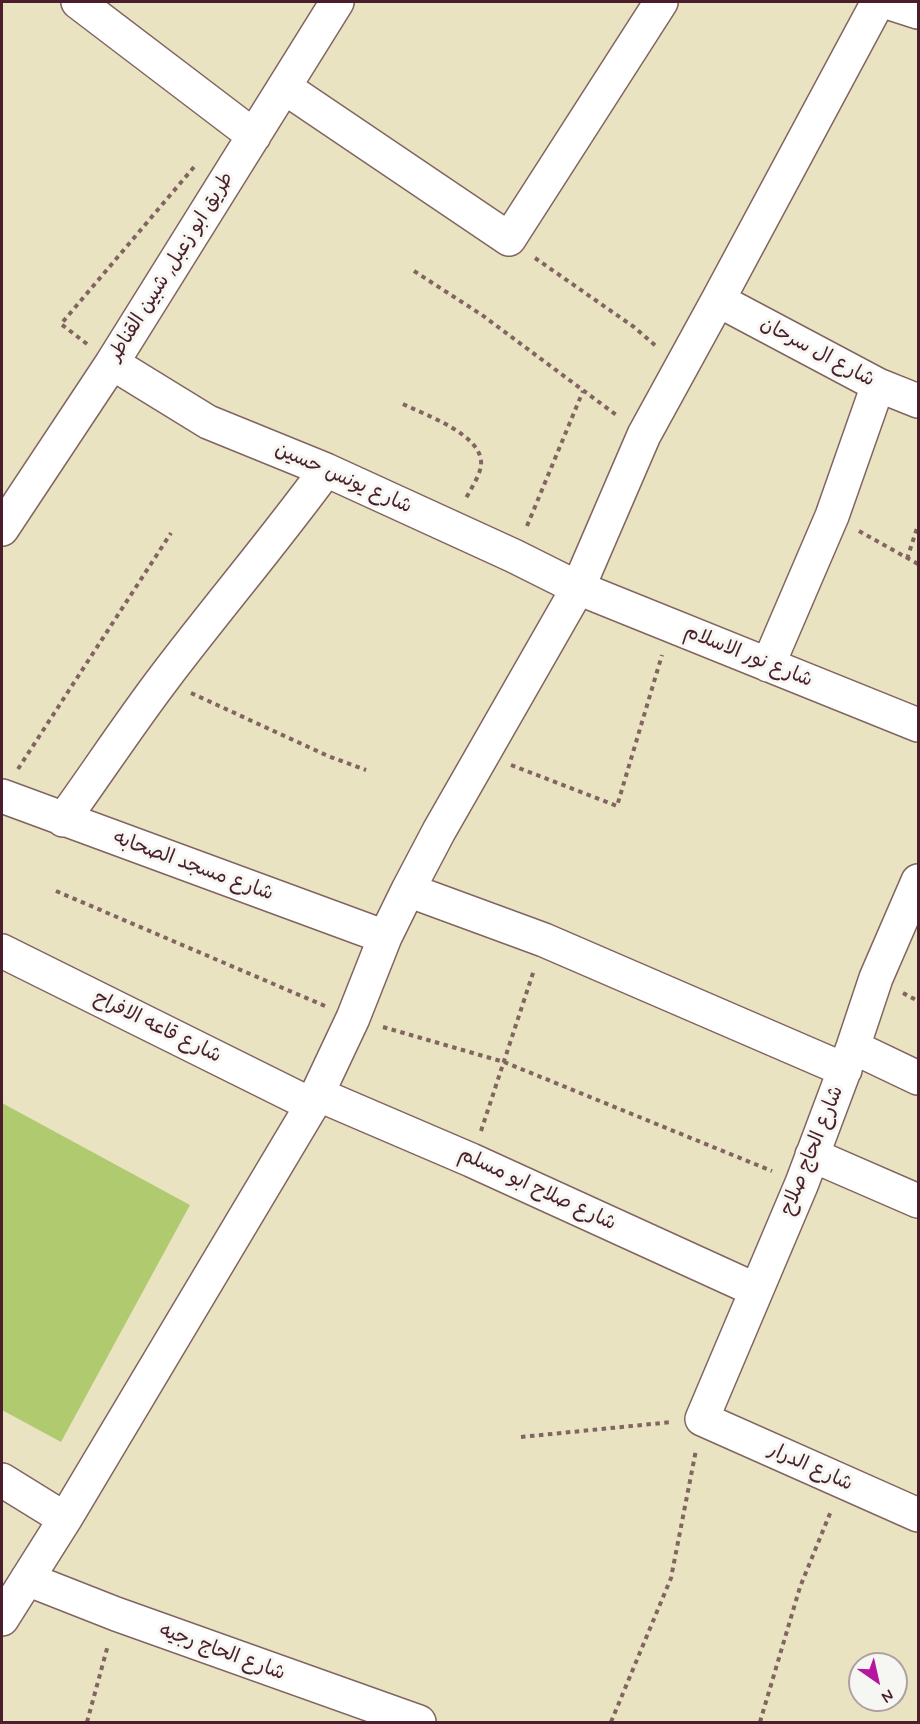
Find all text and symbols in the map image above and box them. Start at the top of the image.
street label: طريق ابو زعبل, شبين القناطر [104,168,240,366]
street label: شارع ال سرحان [756,313,878,393]
street label: شارع يونس حسين [271,438,415,520]
street label: شارع نور الاسلام [680,620,816,694]
street label: شارع مسجد الصحابه [110,827,276,907]
street label: شارع قاعه الافراح [89,987,225,1069]
street label: شارع الحاج صلاح [776,1083,850,1219]
street label: شارع صلاح ابو مسلم [455,1143,619,1237]
street label: شارع الدرار [764,1439,856,1497]
street label: شارع الحاج رجيه [156,1619,288,1687]
north arrow [848,1652,908,1712]
text: N [877,1684,898,1707]

